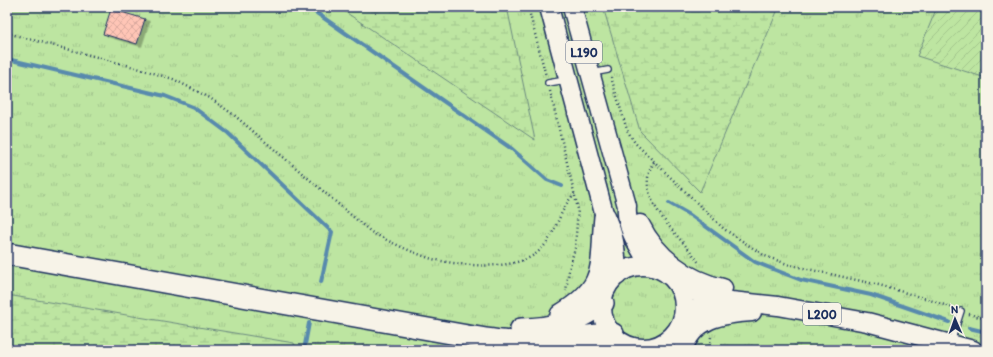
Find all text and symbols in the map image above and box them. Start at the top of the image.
road number: L190 [566,41,602,63]
north arrow [935,299,975,339]
road number: L200 [803,303,841,325]
text: N [951,303,959,316]

